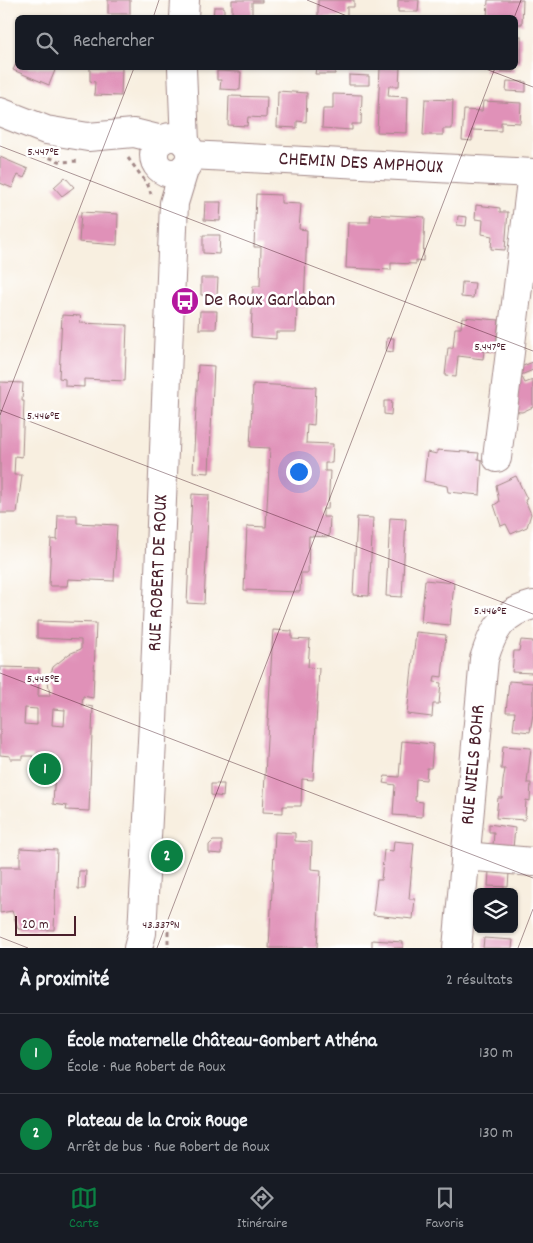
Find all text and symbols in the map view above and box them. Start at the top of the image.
search box [15,15,518,70]
icon: search [33,29,61,57]
text: Rechercher [73,29,154,56]
text: 5.447°E [27,144,59,161]
street label: CHEMIN DES AMPHOUX [278,146,444,182]
bus stop icon: De Roux Garlaban [170,286,200,316]
place label: De Roux Garlaban [204,287,335,315]
text: 5.447°E [474,339,506,356]
text: 5.446°E [27,408,60,425]
your location [286,459,312,485]
street label: RUE ROBERT DE ROUX [142,494,176,652]
text: 5.446°E [474,603,507,620]
text: 5.445°E [27,671,60,688]
street label: RUE NIELS BOHR [455,703,494,826]
pin: 1 [29,750,61,788]
pin: 2 [151,837,183,875]
map controls [473,888,518,933]
button: layers [473,888,518,933]
scale bar [15,913,76,936]
text: 20 m [22,915,49,935]
text: 43.337°N [142,917,180,934]
text: À proximité [20,966,109,996]
text: 2 résultats [446,969,513,992]
text: École maternelle Château-Gombert Athéna [67,1029,377,1056]
text: 1 [34,1042,38,1065]
text: 130 m [479,1042,513,1065]
text: École · Rue Robert de Roux [67,1056,225,1079]
text: Plateau de la Croix Rouge [67,1109,248,1136]
text: 2 [33,1122,40,1145]
text: 130 m [479,1122,513,1145]
text: Arrêt de bus · Rue Robert de Roux [67,1136,270,1159]
tab: Carte [69,1184,99,1234]
tab: Itinéraire [237,1184,287,1234]
tab: Favoris [425,1184,464,1234]

